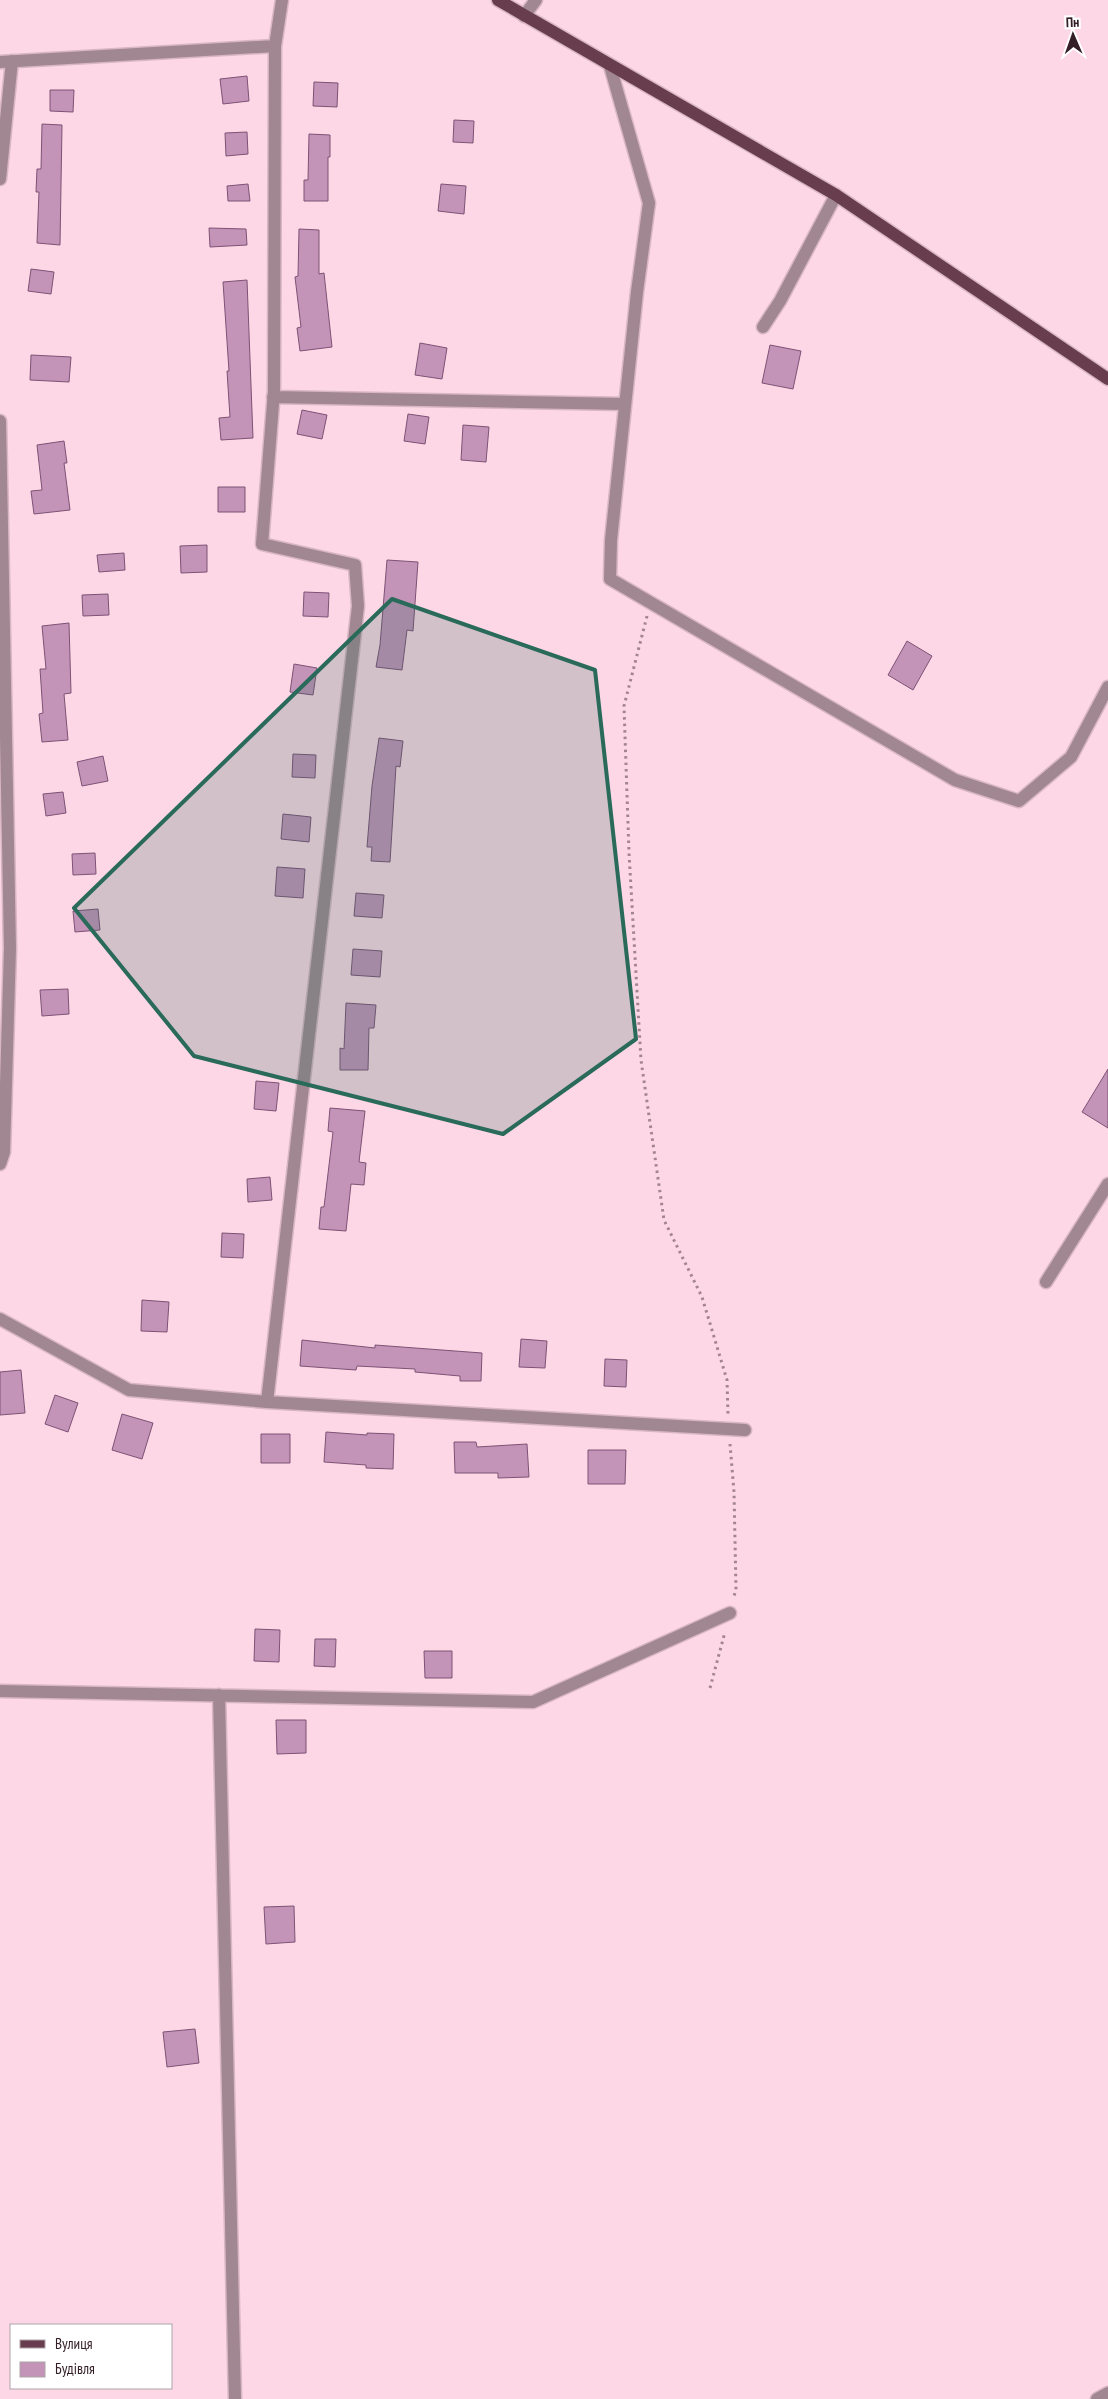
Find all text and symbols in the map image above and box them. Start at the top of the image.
north arrow [1048,10,1098,60]
text: Пн [1065,13,1080,31]
legend [10,2324,172,2389]
text: Вулиця [55,2334,93,2353]
text: Будівля [55,2359,95,2378]

